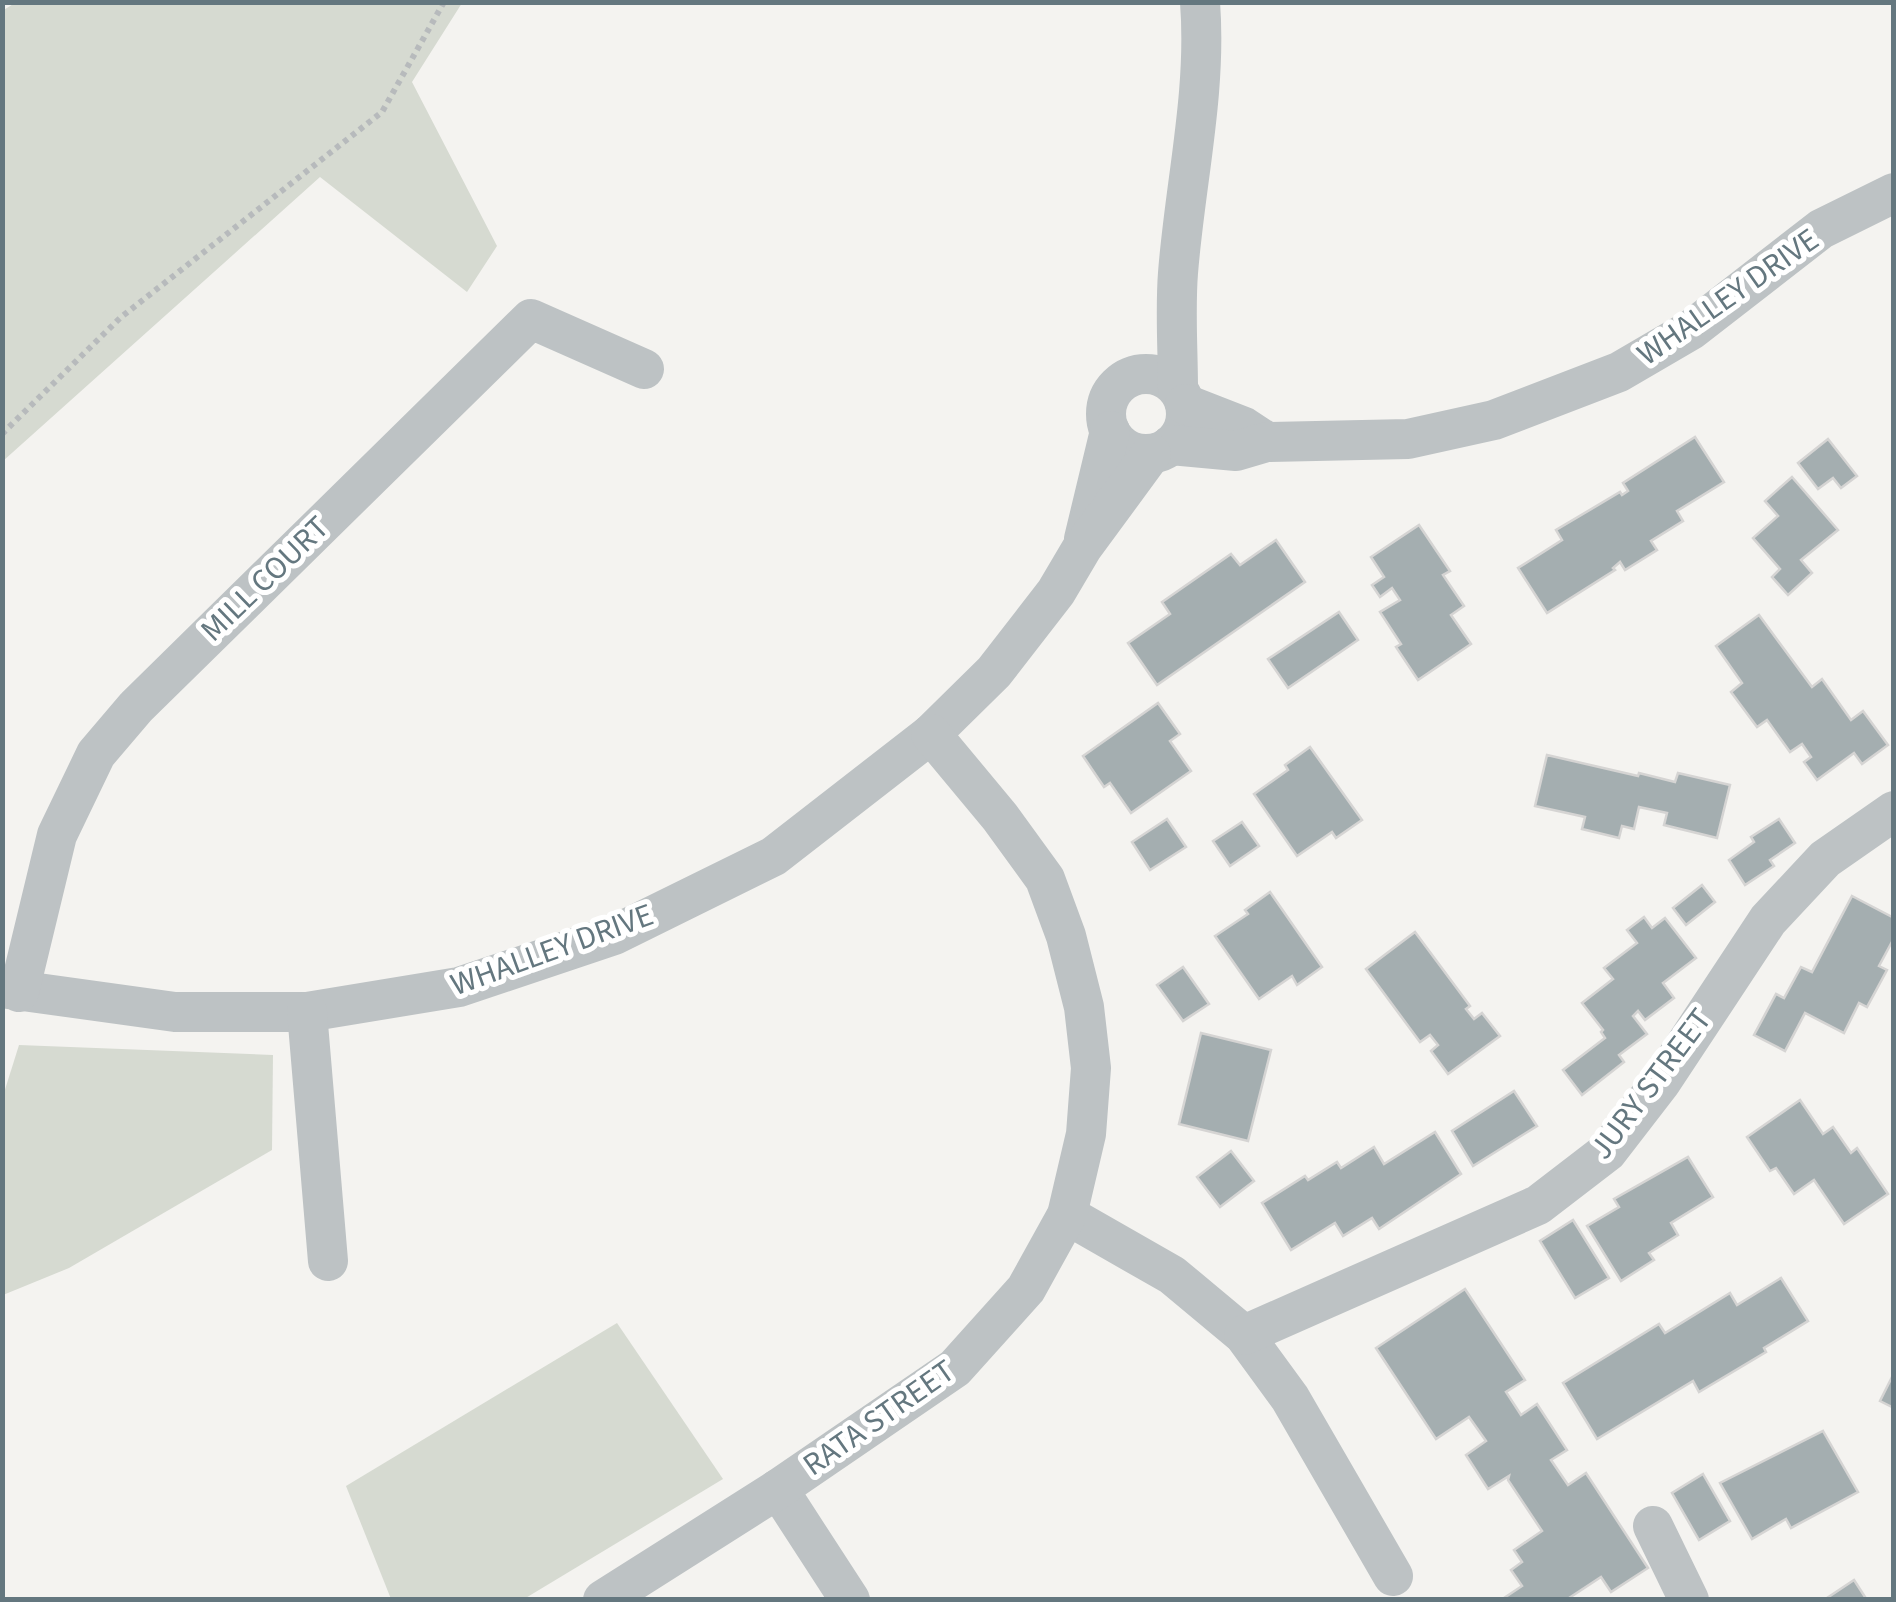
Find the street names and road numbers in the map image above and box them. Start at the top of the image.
street label: WHALLEY DRIVE [1628,217,1828,377]
street label: MILL COURT [190,506,340,652]
street label: WHALLEY DRIVE [444,892,660,1008]
street label: JURY STREET [1579,999,1723,1169]
street label: RATA STREET [794,1349,964,1487]

